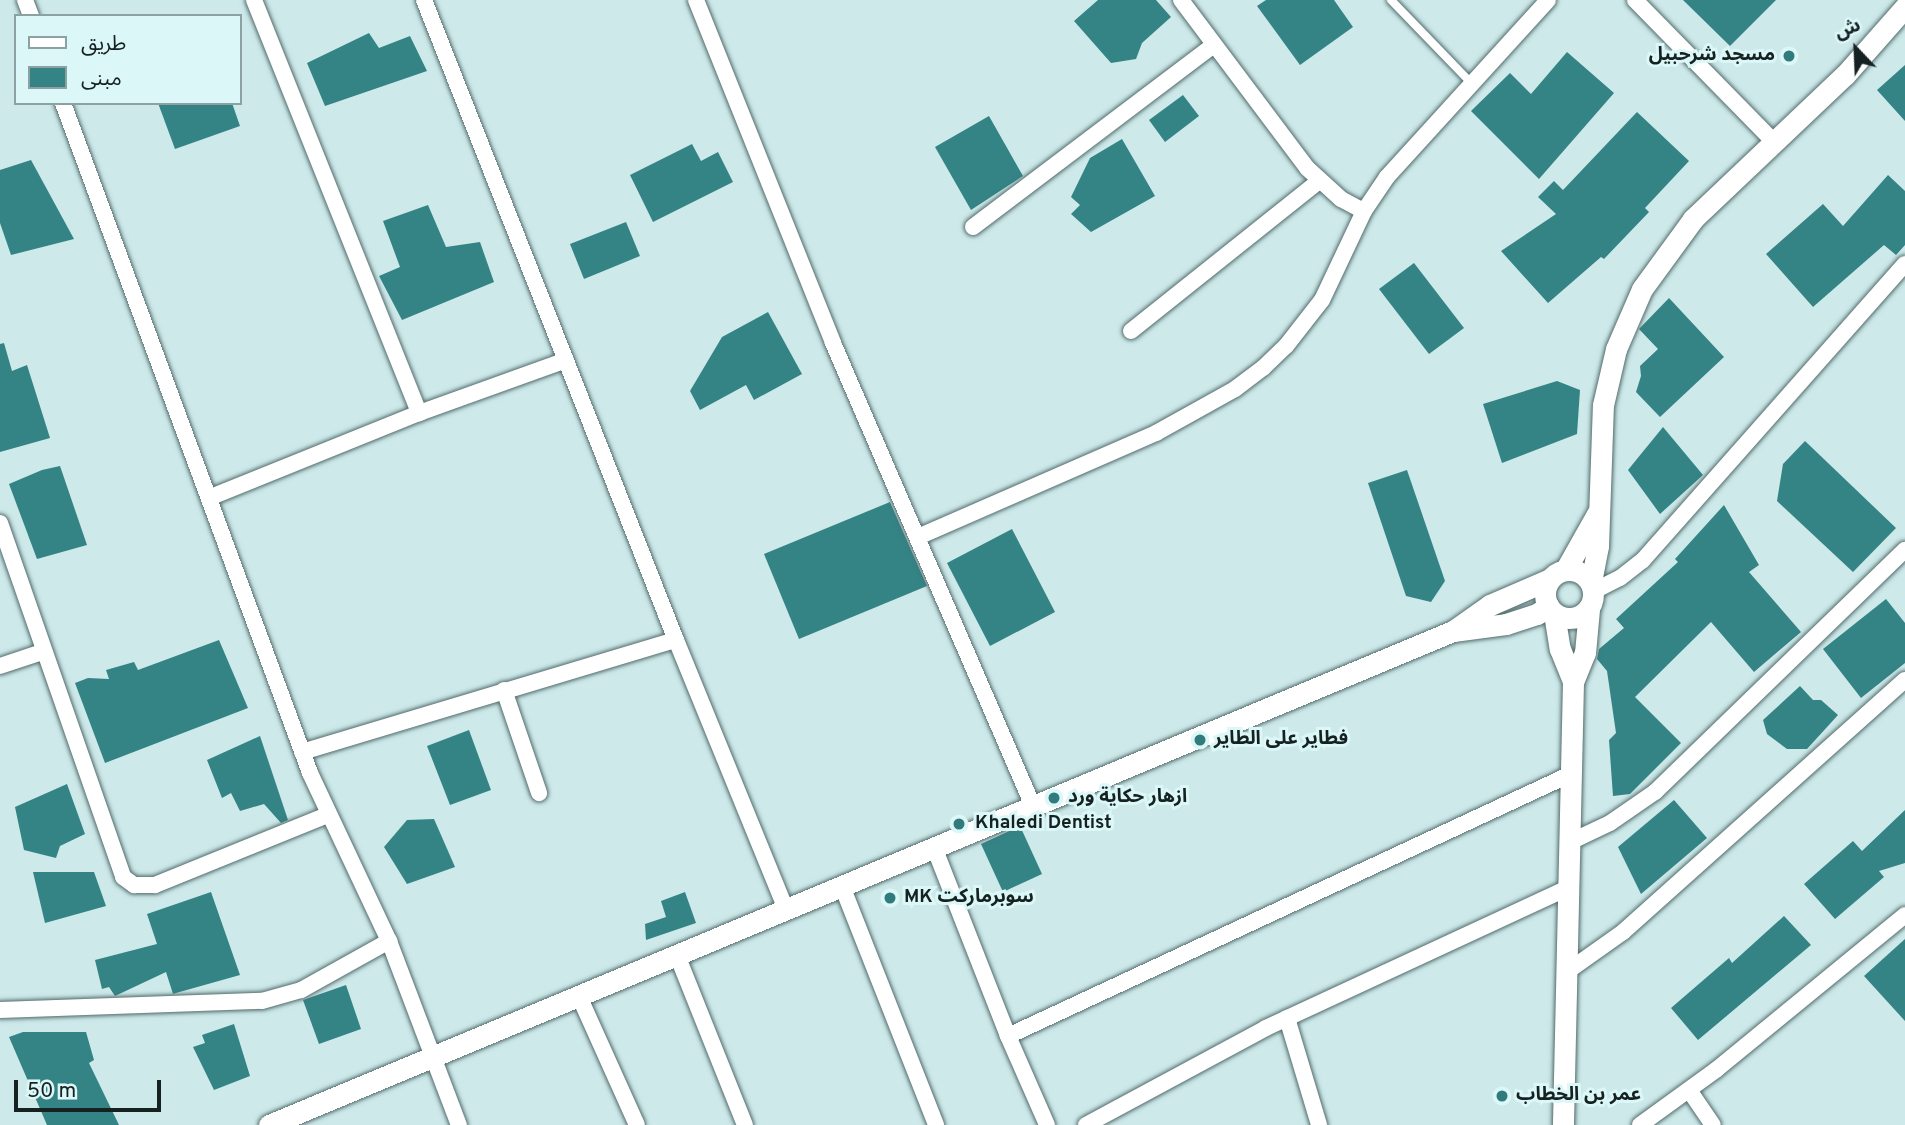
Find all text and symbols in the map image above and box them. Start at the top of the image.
legend [14,14,242,105]
north arrow [1821,14,1891,84]
text: ش [1831,14,1864,46]
text: طريق [81,31,126,58]
place label: مسجد شرحبيل [1649,45,1775,67]
marker: مسجد شرحبيل [1781,48,1797,64]
text: مبنى [81,66,122,93]
place label: فطاير على الطاير [1214,729,1348,751]
marker: فطاير على الطاير [1192,732,1208,748]
place label: ازهار حكاية ورد [1068,787,1187,809]
marker: ازهار حكاية ورد [1046,790,1062,806]
place label: Khaledi Dentist [975,813,1112,835]
marker: Khaledi Dentist [949,814,969,834]
place label: MK سوبرماركت [904,887,1034,909]
marker: MK سوبرماركت [882,890,898,906]
scale bar [18,1066,164,1110]
text: 50 m [27,1078,76,1105]
place label: عمر بن الخطاب [1516,1085,1641,1107]
marker: عمر بن الخطاب [1494,1088,1510,1104]

